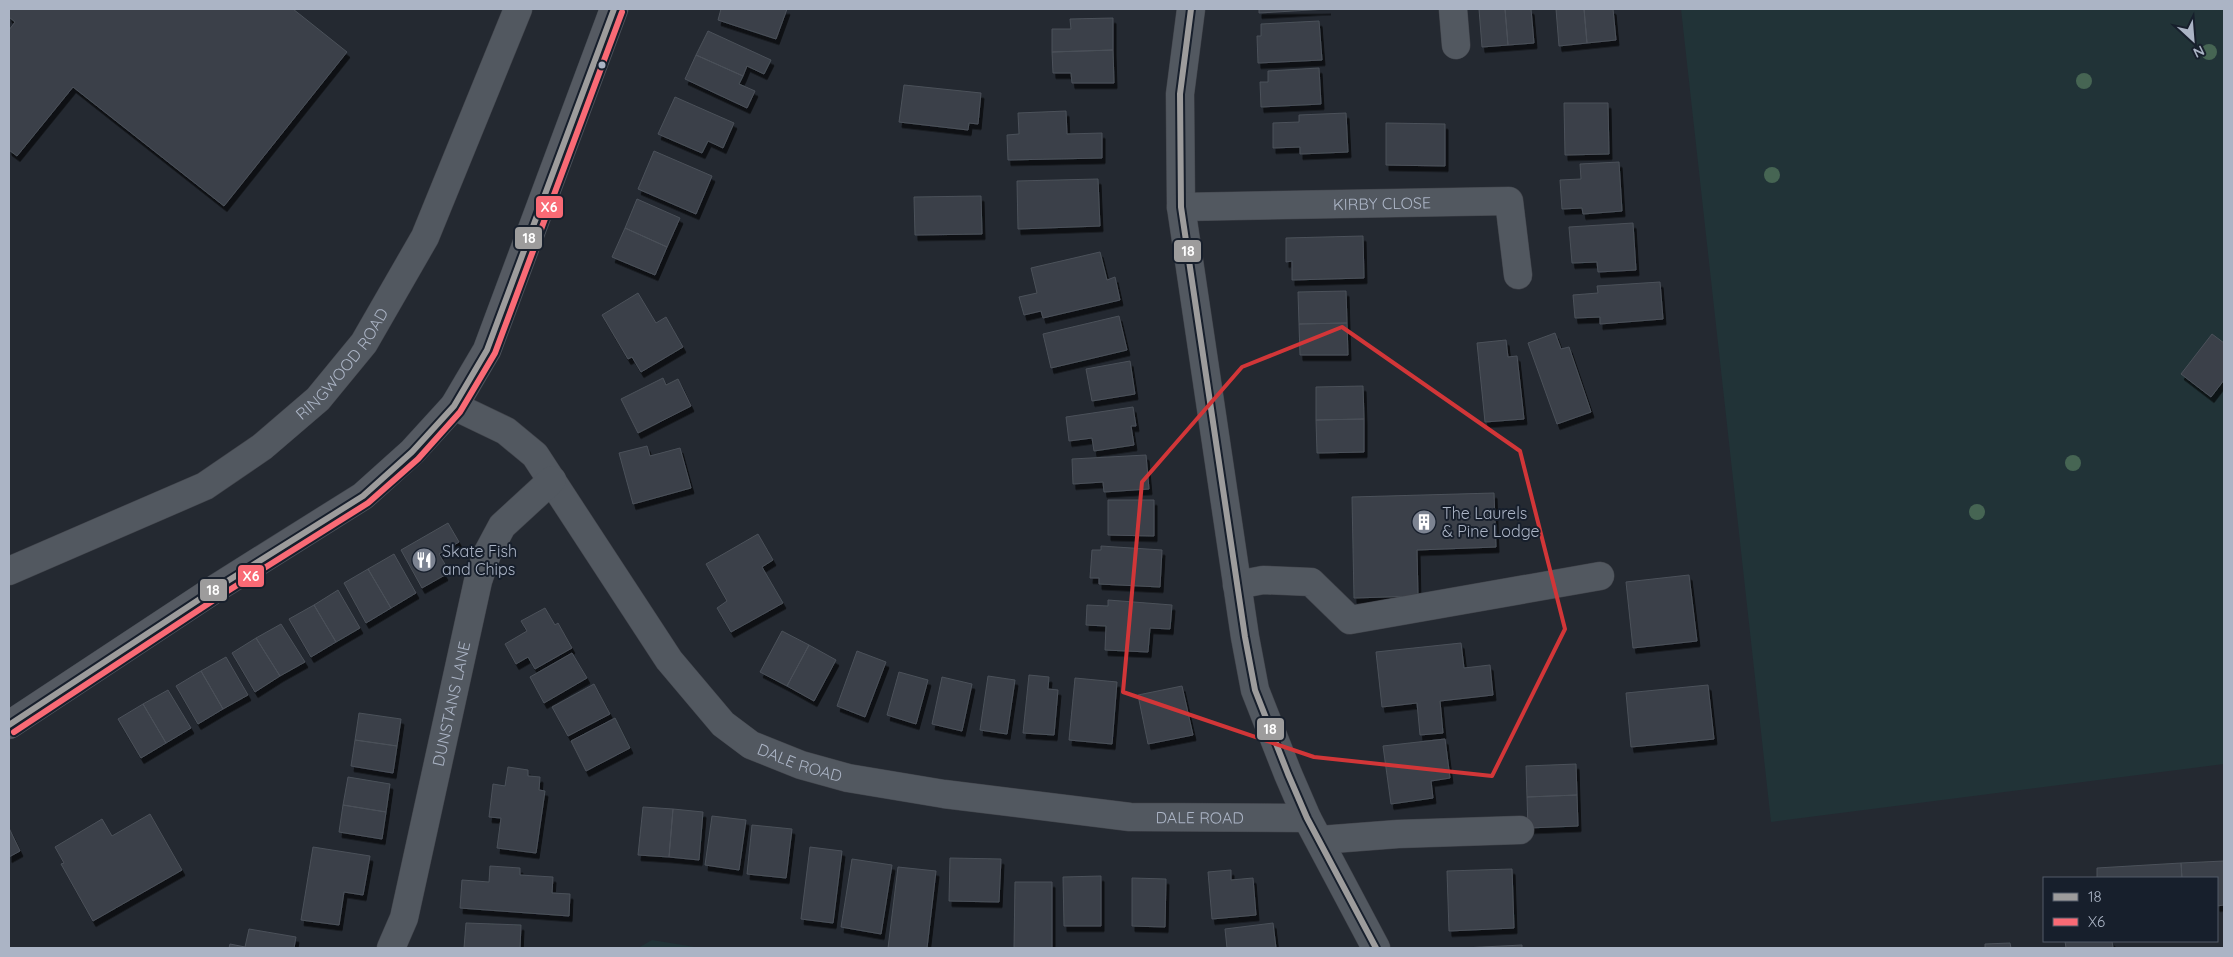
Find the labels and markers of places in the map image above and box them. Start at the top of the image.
unlabelled marker [597,60,607,70]
place label: The Laurels & Pine Lodge [1442,503,1539,541]
building icon: The Laurels & Pine Lodge [1411,509,1437,535]
place label: Skate Fish and Chips [442,541,517,579]
restaurant icon: Skate Fish and Chips [411,547,437,573]

